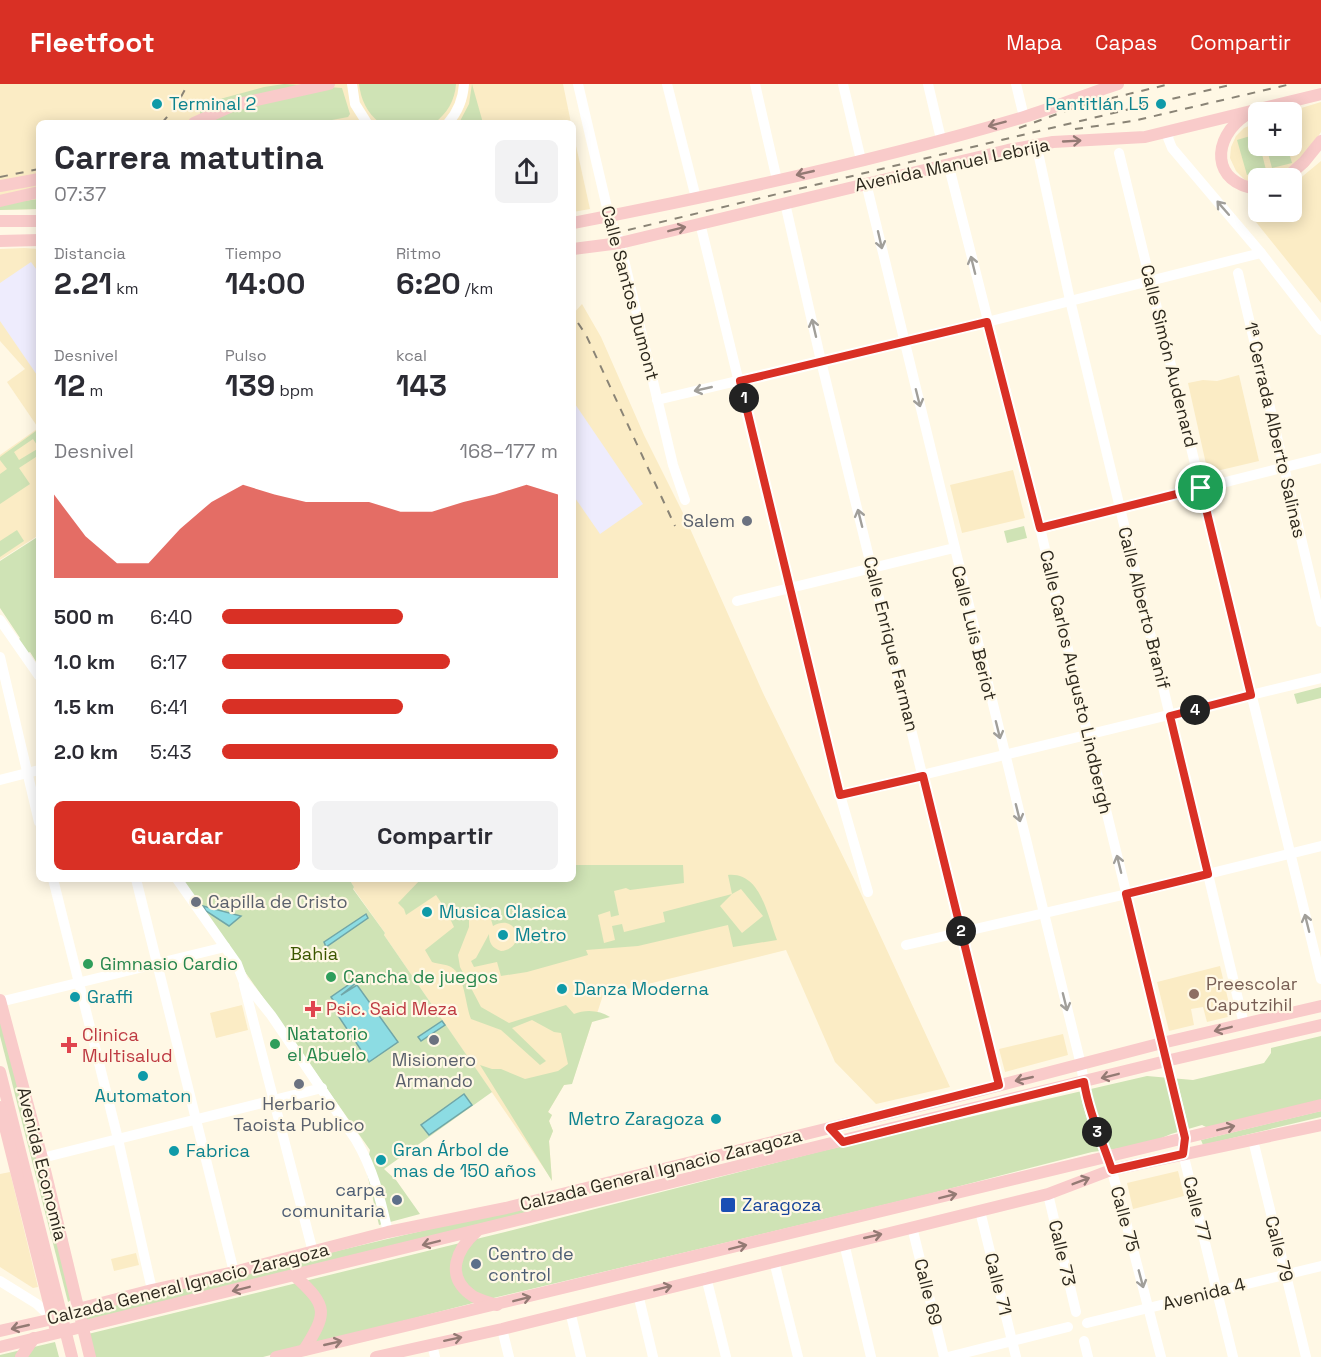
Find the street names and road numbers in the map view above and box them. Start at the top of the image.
street label: Avenida Manuel Lebrija [852,133,1051,196]
street label: Calle Santos Dumont [596,203,665,383]
street label: Calle Simón Audenard [1136,262,1203,450]
street label: 1ª Cerrada Alberto Salinas [1239,320,1312,540]
street label: Calle Alberto Branif [1113,524,1176,691]
street label: Calle Carlos Augusto Lindbergh [1035,548,1118,816]
street label: Calle Enrique Farman [859,554,924,734]
street label: Calle Luis Beriot [947,563,1002,703]
street label: Avenida Economía [12,1085,73,1243]
street label: Calzada General Ignacio Zaragoza [518,1124,804,1216]
street label: Calle 77 [1178,1174,1217,1244]
street label: Calle 75 [1106,1184,1145,1254]
street label: Calle 79 [1260,1214,1299,1284]
street label: Calle 73 [1044,1218,1081,1288]
street label: Calzada General Ignacio Zaragoza [45,1237,331,1330]
street label: Calle 71 [980,1250,1017,1317]
street label: Calle 69 [909,1256,948,1328]
street label: Avenida 4 [1160,1272,1248,1315]

